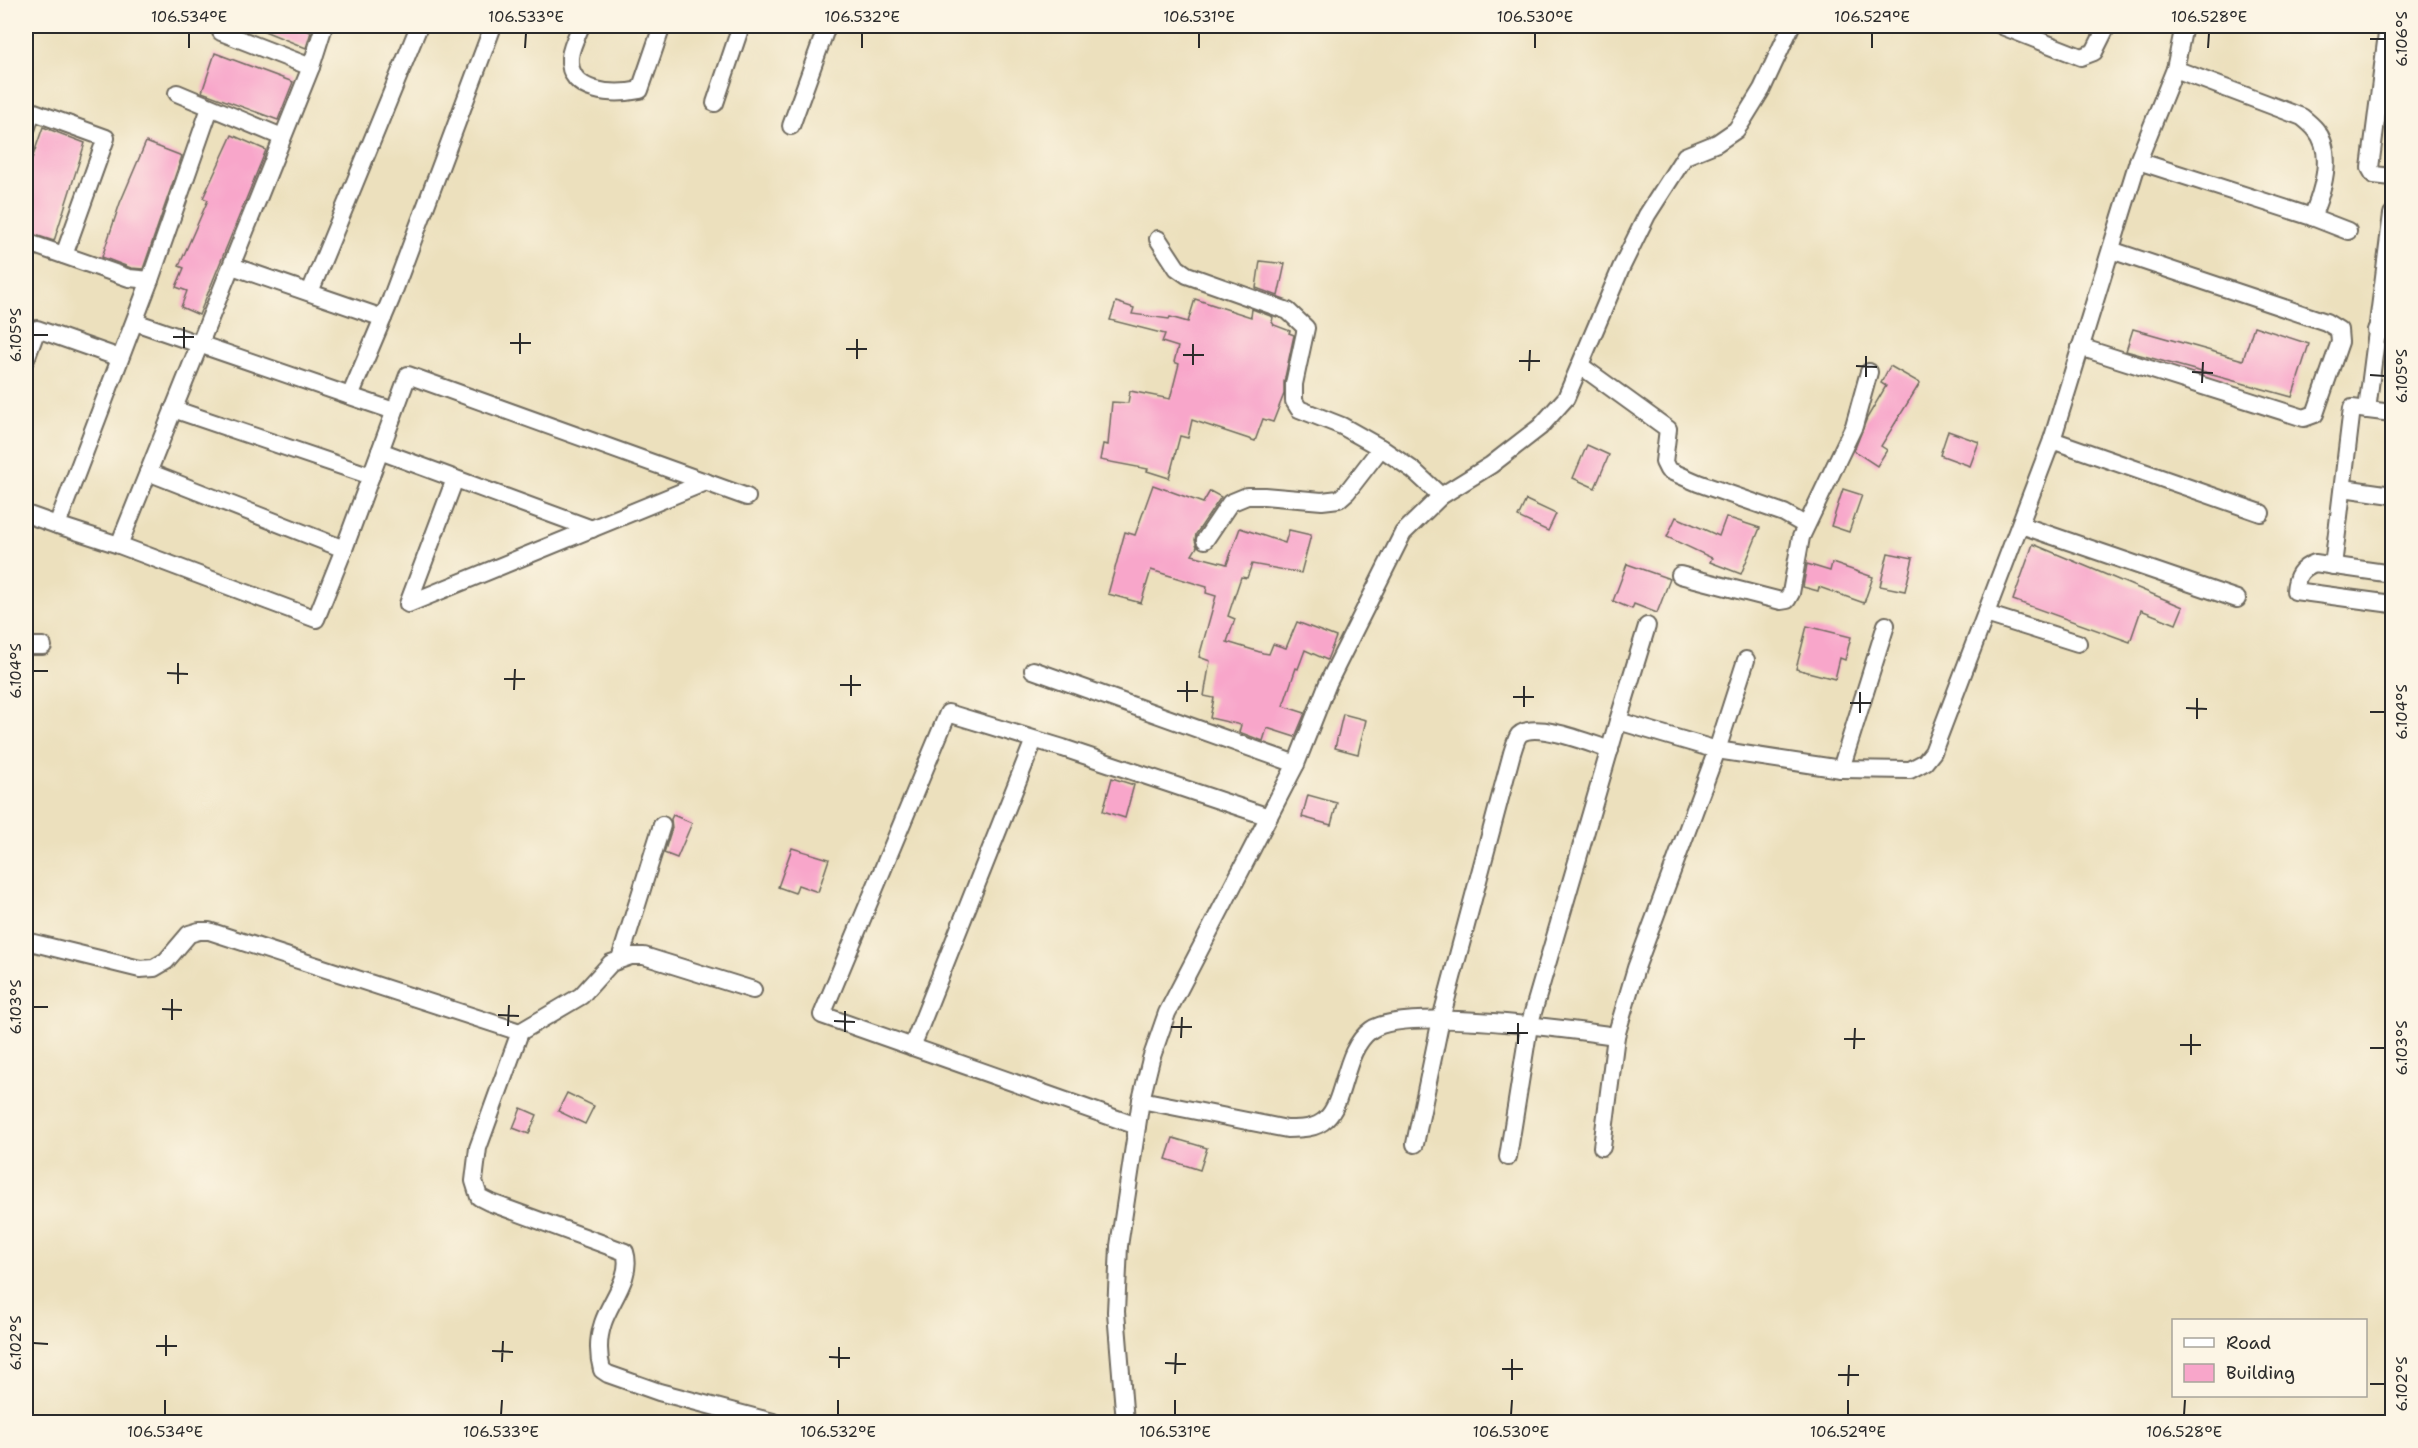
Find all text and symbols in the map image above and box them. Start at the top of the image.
text: 106.534°E [151,7,227,27]
text: 106.533°E [488,7,564,27]
text: 106.532°E [824,7,900,27]
text: 106.531°E [1163,7,1235,27]
text: 106.530°E [1497,7,1573,27]
text: 106.529°E [1834,7,1910,27]
text: 106.528°E [2171,7,2247,27]
text: 6.106°S [2392,11,2412,67]
text: 6.105°S [6,308,26,362]
text: 6.105°S [2392,349,2412,403]
text: 6.104°S [6,643,26,699]
text: 6.104°S [2392,684,2412,740]
text: 6.103°S [6,979,26,1035]
text: 6.103°S [2392,1020,2412,1076]
text: 6.102°S [6,1316,26,1370]
legend [2172,1319,2367,1397]
text: Road [2226,1331,2271,1355]
text: 6.102°S [2392,1357,2412,1411]
text: Building [2226,1361,2295,1385]
text: 106.534°E [127,1422,203,1442]
text: 106.533°E [463,1422,539,1442]
text: 106.532°E [800,1422,876,1442]
text: 106.531°E [1139,1422,1211,1442]
text: 106.530°E [1473,1422,1549,1442]
text: 106.529°E [1810,1422,1886,1442]
text: 106.528°E [2146,1422,2222,1442]

